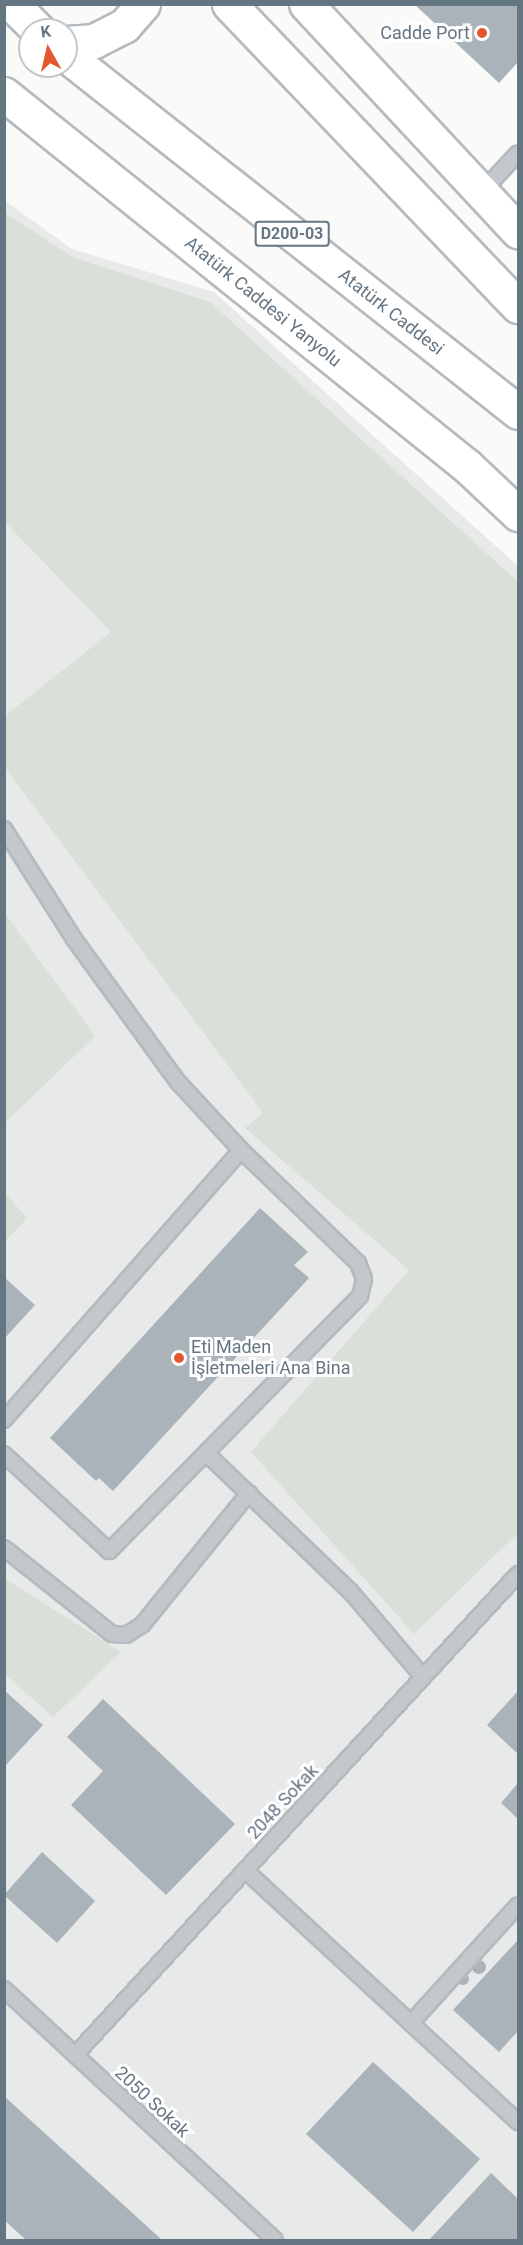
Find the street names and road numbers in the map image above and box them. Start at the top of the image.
road number: D200-03 [254,221,330,247]
street label: Atatürk Caddesi Yanyolu [180,232,346,372]
street label: Atatürk Caddesi [334,264,448,360]
street label: 2048 Sokak [243,1760,323,1844]
street label: 2050 Sokak [110,2062,194,2142]

